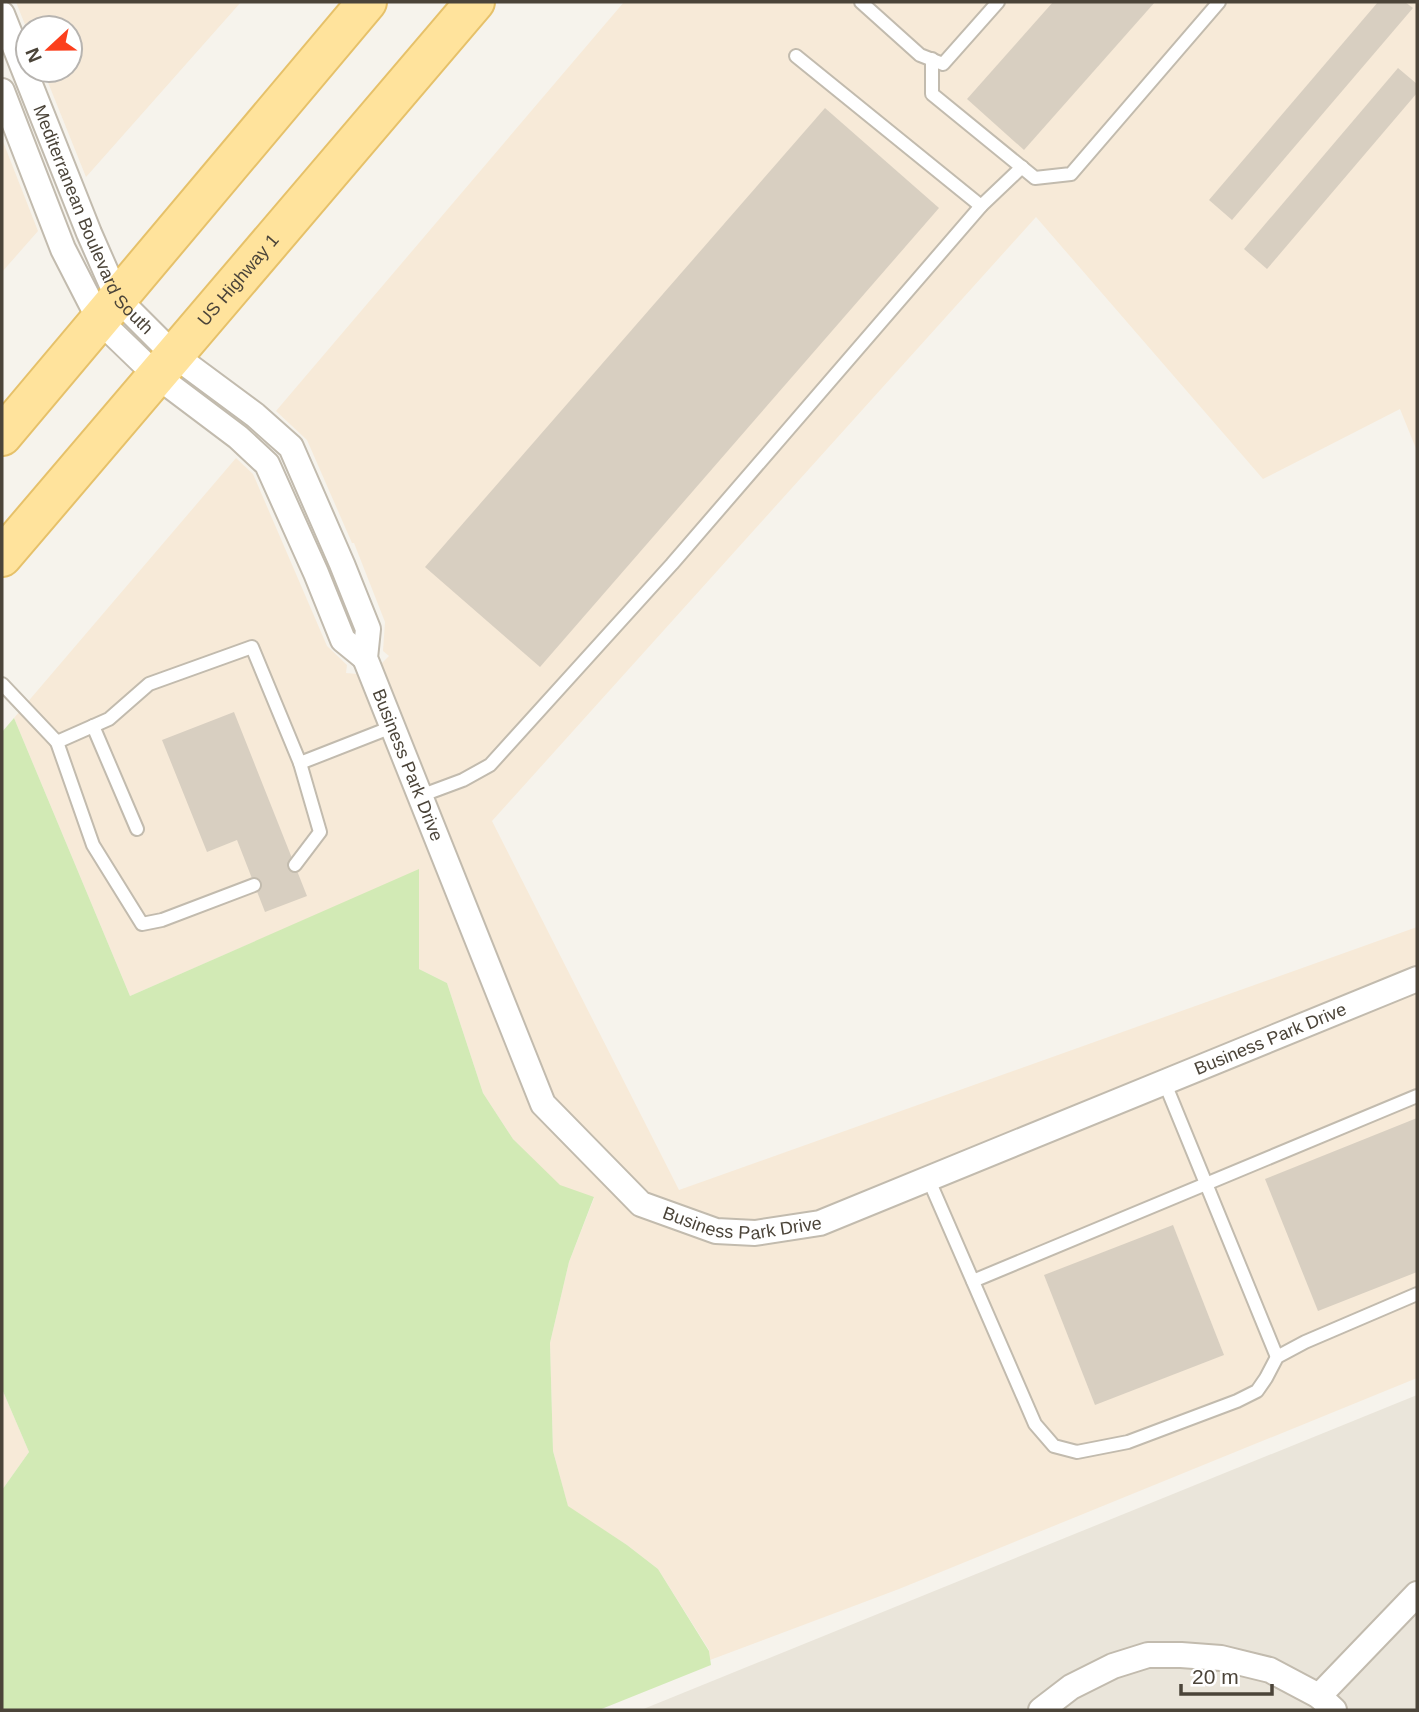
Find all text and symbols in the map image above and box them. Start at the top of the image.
north arrow [14,14,84,84]
text: N [21,45,46,65]
street label: Mediterranean Boulevard South [29,102,157,338]
street label: US Highway 1 [193,230,283,330]
street label: Business Park Drive [368,686,447,844]
street label: Business Park Drive [1192,999,1349,1079]
street label: Business Park Drive [660,1203,823,1244]
scale bar [1181,1652,1272,1696]
text: 20 m [1192,1665,1239,1688]

